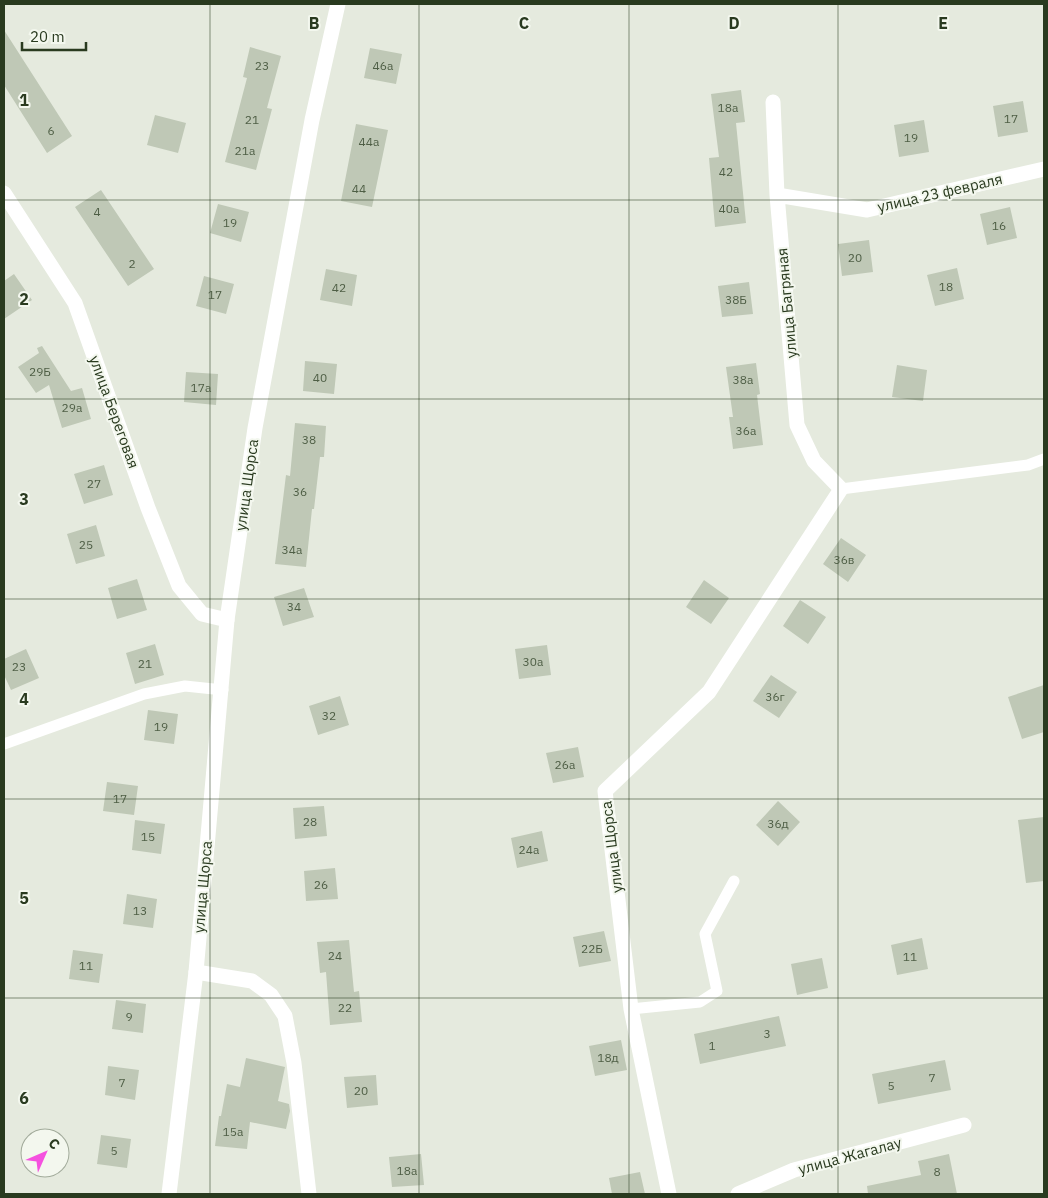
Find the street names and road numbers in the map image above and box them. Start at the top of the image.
street label: улица 23 февраля [875,169,1004,216]
street label: улица Багряная [772,247,801,359]
street label: улица Береговая [85,353,144,471]
street label: улица Щорса [231,438,262,532]
street label: улица Щорса [596,800,627,894]
street label: улица Щорса [189,840,216,934]
street label: улица Жагалау [796,1132,904,1178]

